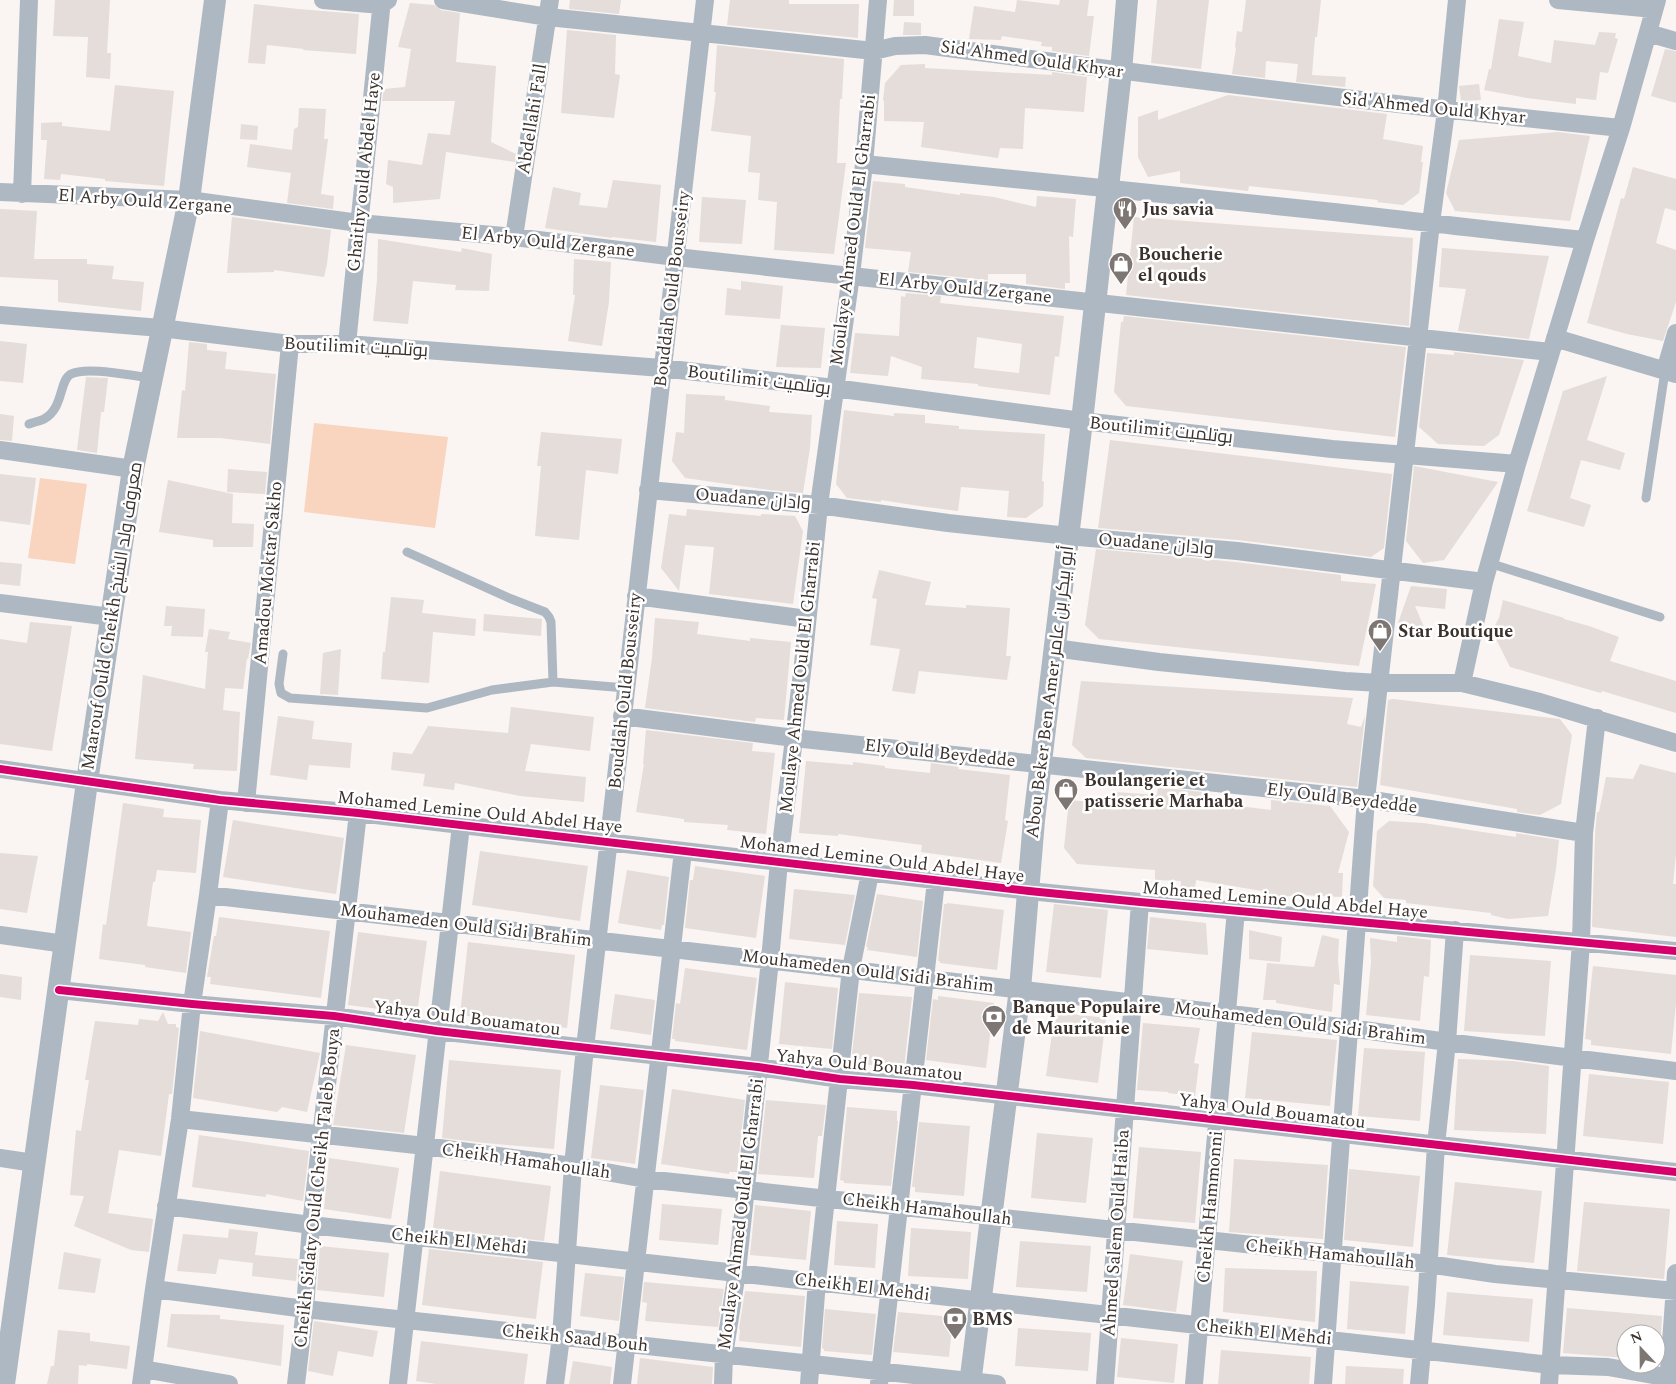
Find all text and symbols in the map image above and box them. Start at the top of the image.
street label: Sid'Ahmed Ould Khyar [939,33,1125,85]
street label: Abdellahi Fall [510,62,554,176]
street label: Ghaithy ould Abdel Haye [340,71,388,273]
street label: Sid'Ahmed Ould Khyar [1341,85,1527,131]
street label: Moulaye Ahmed Ould El Gharrabi [823,93,883,367]
street label: El Arby Ould Zergane [57,181,233,221]
street label: Bouddah Ould Bousseiry [647,188,698,389]
restaurant icon: Jus savia [1112,196,1138,230]
place label: Jus savia [1142,196,1214,223]
street label: El Arby Ould Zergane [460,219,636,265]
place label: Boucherie el qouds [1138,241,1223,289]
shop icon: Boucherie el qouds [1108,251,1134,285]
street label: El Arby Ould Zergane [877,265,1053,311]
street label: Boutilimit بوتلميت [283,330,429,364]
street label: Boutilimit بوتلميت [686,358,832,402]
street label: Boutilimit بوتلميت [1088,409,1234,451]
street label: Maarouf Ould Cheikh معروف ولد الشيخ [74,460,150,772]
street label: Amadou Moktar Sakho [247,480,289,666]
street label: Ouadane وادان [694,480,812,518]
street label: Ouadane وادان [1097,525,1215,563]
street label: Moulaye Ahmed Ould El Gharrabi [772,540,828,814]
street label: Abou Beker Ben Amer أبو بيكر بن عامر [1019,544,1081,840]
street label: Bouddah Ould Bousseiry [601,590,649,791]
shop icon: Star Boutique [1367,618,1393,652]
place label: Star Boutique [1398,618,1513,645]
street label: Ely Ould Beydedde [863,732,1017,774]
place label: Boulangerie et patisserie Marhaba [1084,767,1244,815]
street label: Ely Ould Beydedde [1265,775,1419,821]
shop icon: Boulangerie et patisserie Marhaba [1053,777,1079,811]
street label: Mohamed Lemine Ould Abdel Haye [336,784,624,840]
street label: Mohamed Lemine Ould Abdel Haye [738,828,1026,890]
street label: Mohamed Lemine Ould Abdel Haye [1141,874,1429,926]
street label: Mouhameden Ould Sidi Brahim [339,896,593,954]
street label: Mouhameden Ould Sidi Brahim [741,942,995,1000]
street label: Yahya Ould Bouamatou [372,993,562,1043]
place label: Banque Populaire de Mauritanie [1012,994,1161,1042]
street label: Mouhameden Ould Sidi Brahim [1173,994,1427,1052]
bank icon: Banque Populaire de Mauritanie [981,1004,1007,1038]
street label: Cheikh Sidaty Ould Cheikh Taleb Bouya [287,1027,347,1349]
street label: Yahya Ould Bouamatou [774,1042,964,1088]
street label: Moulaye Ahmed Ould El Gharrabi [711,1077,771,1351]
street label: Yahya Ould Bouamatou [1177,1086,1367,1136]
street label: Ahmed Salem Ould Haiba [1095,1128,1137,1338]
street label: Cheikh Hammonni [1190,1129,1230,1285]
street label: Cheikh Hamahoullah [440,1136,612,1186]
street label: Cheikh Hamahoullah [841,1185,1013,1233]
street label: Cheikh El Mehdi [390,1220,528,1262]
street label: Cheikh Hamahoullah [1244,1232,1416,1276]
street label: Cheikh El Mehdi [793,1265,931,1309]
bank icon: BMS [942,1306,968,1340]
place label: BMS [972,1306,1013,1333]
street label: Cheikh El Mehdi [1195,1311,1333,1353]
street label: Cheikh Saad Bouh [500,1317,650,1359]
north arrow [1616,1324,1666,1374]
text: N [1627,1326,1646,1349]

